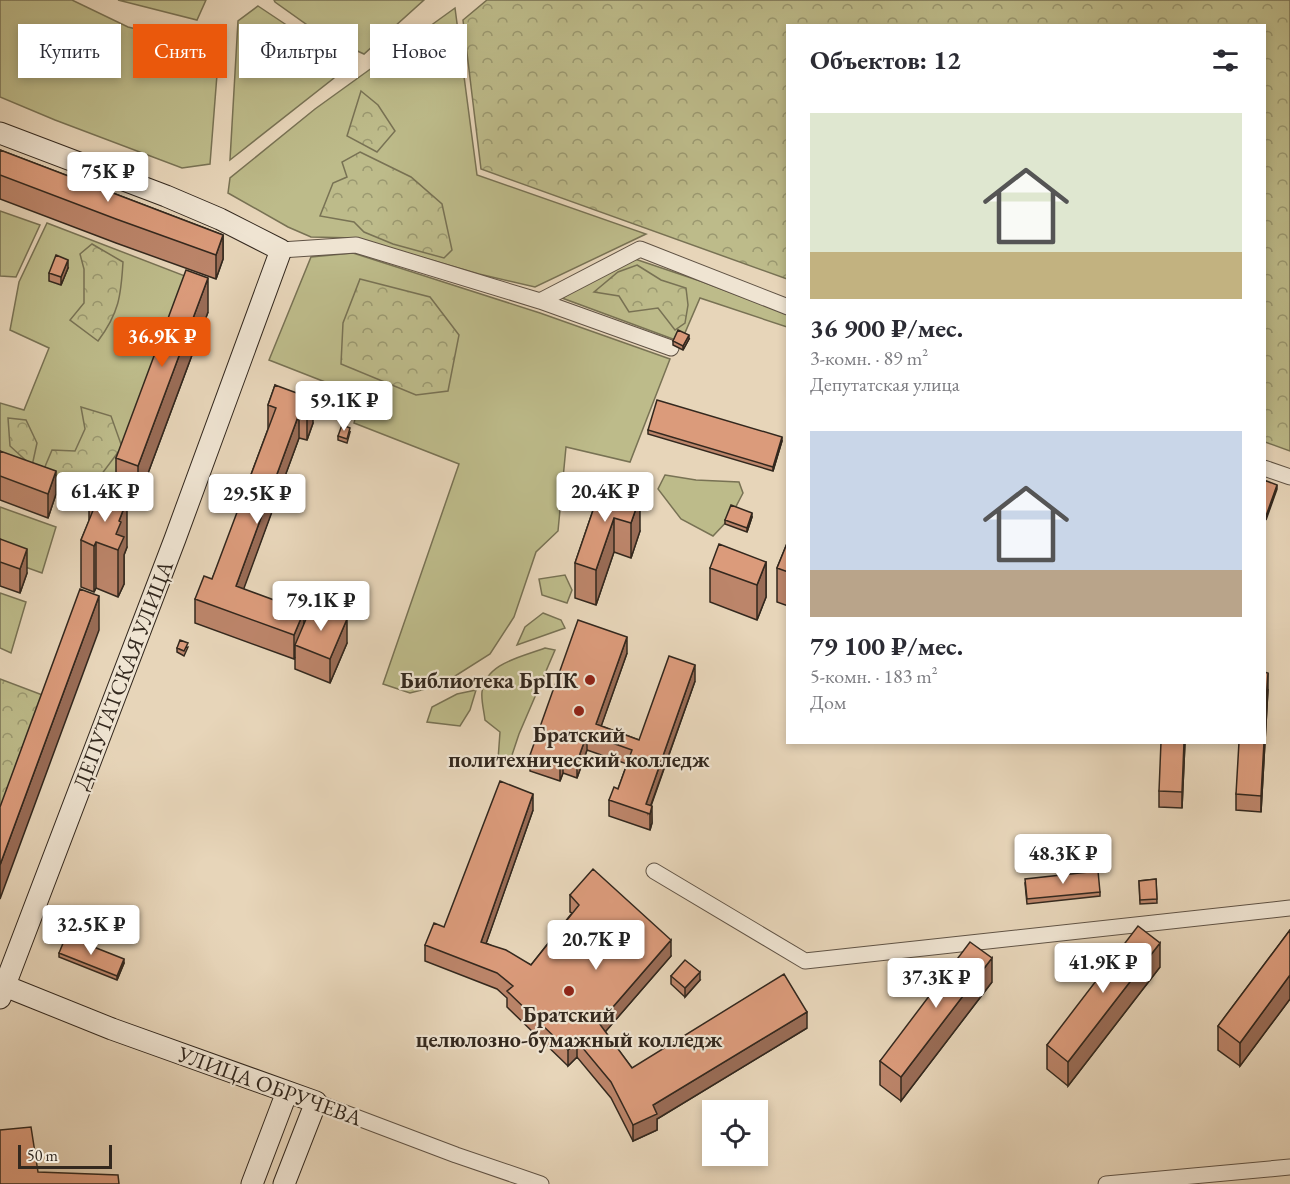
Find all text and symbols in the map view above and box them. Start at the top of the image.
chip: Купить [18,24,121,78]
chip: Снять [133,24,227,78]
chip: Фильтры [239,24,358,78]
chip: Новое [370,24,467,78]
text: Объектов: 12 [810,43,961,77]
icon: filters [1209,44,1242,77]
pin: 75K ₽ [66,152,150,203]
icon: home [972,152,1080,260]
text: 75K ₽ [81,158,135,184]
text: 36 900 ₽/мес. [810,311,963,345]
pin: 36.9K ₽ [107,317,217,368]
text: 36.9K ₽ [128,323,196,349]
text: 3-комн. · 89 m² [810,345,928,371]
text: Депутатская улица [810,371,960,397]
pin: 59.1K ₽ [289,381,399,432]
text: 59.1K ₽ [310,387,378,413]
icon: home [972,470,1080,578]
pin: 61.4K ₽ [50,472,160,523]
pin: 20.4K ₽ [550,472,660,523]
pin: 29.5K ₽ [202,474,312,525]
text: 61.4K ₽ [71,478,139,504]
text: 20.4K ₽ [571,478,639,504]
text: 29.5K ₽ [223,480,291,506]
street label: ДЕПУТАТСКАЯ УЛИЦА [66,556,180,794]
pin: 79.1K ₽ [266,581,376,632]
text: 79.1K ₽ [287,587,355,613]
text: 79 100 ₽/мес. [810,629,963,663]
text: 5-комн. · 183 m² [810,663,938,689]
place label: Библиотека БрПК [400,666,578,695]
marker: Библиотека БрПК [583,673,597,687]
text: Дом [810,689,846,715]
marker: Братский политехнический колледж [572,704,586,718]
place label: Братский политехнический колледж [448,720,710,774]
pin: 48.3K ₽ [1008,834,1118,885]
text: 48.3K ₽ [1029,840,1097,866]
pin: 32.5K ₽ [36,905,146,956]
text: 32.5K ₽ [57,911,125,937]
pin: 20.7K ₽ [541,920,651,971]
text: 20.7K ₽ [562,926,630,952]
pin: 41.9K ₽ [1048,943,1158,994]
text: 41.9K ₽ [1069,949,1137,975]
pin: 37.3K ₽ [881,958,991,1009]
text: 37.3K ₽ [902,964,970,990]
marker: Братский целюлозно-бумажный колледж [562,984,576,998]
place label: Братский целюлозно-бумажный колледж [416,1000,723,1054]
street label: УЛИЦА ОБРУЧЕВА [173,1039,367,1133]
map controls [702,1100,768,1166]
button: locate [702,1100,768,1166]
scale bar [18,1142,112,1170]
text: 50 m [27,1145,58,1166]

